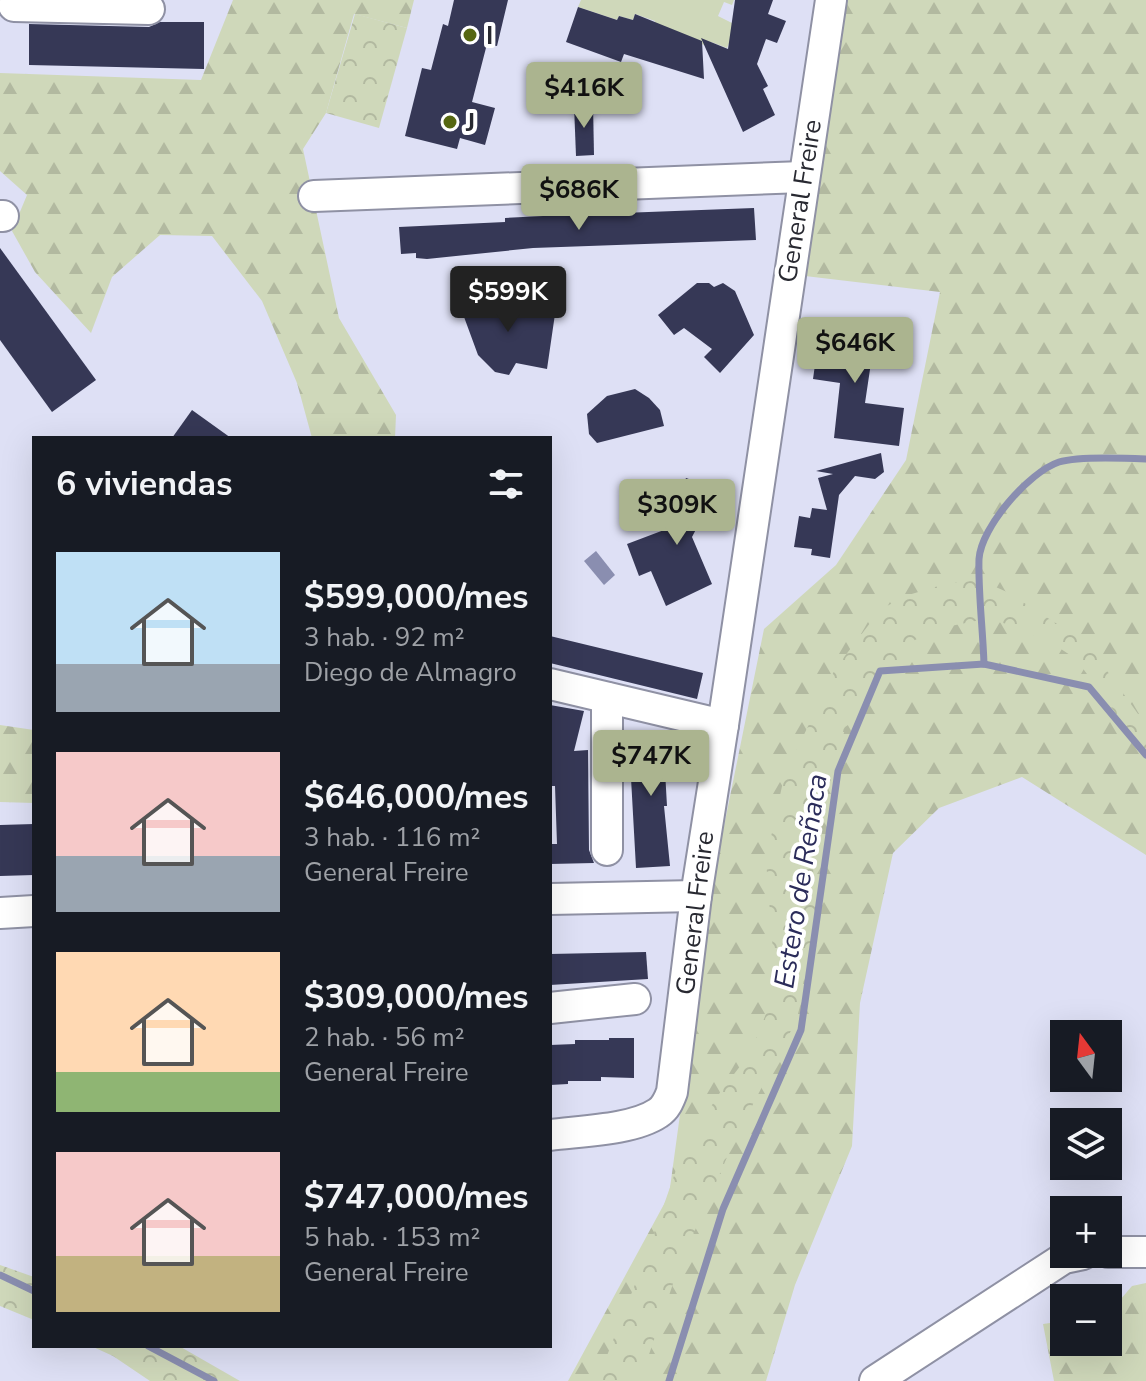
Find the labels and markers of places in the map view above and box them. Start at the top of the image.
place label: I [486,18,493,53]
marker: I [461,26,479,44]
pin: $416K [528,62,640,130]
place label: J [465,105,475,140]
marker: J [441,113,459,131]
pin: $686K [523,164,635,232]
pin: $599K [452,266,564,334]
pin: $646K [799,317,911,385]
pin: $309K [621,479,733,547]
pin: $747K [595,730,707,798]

